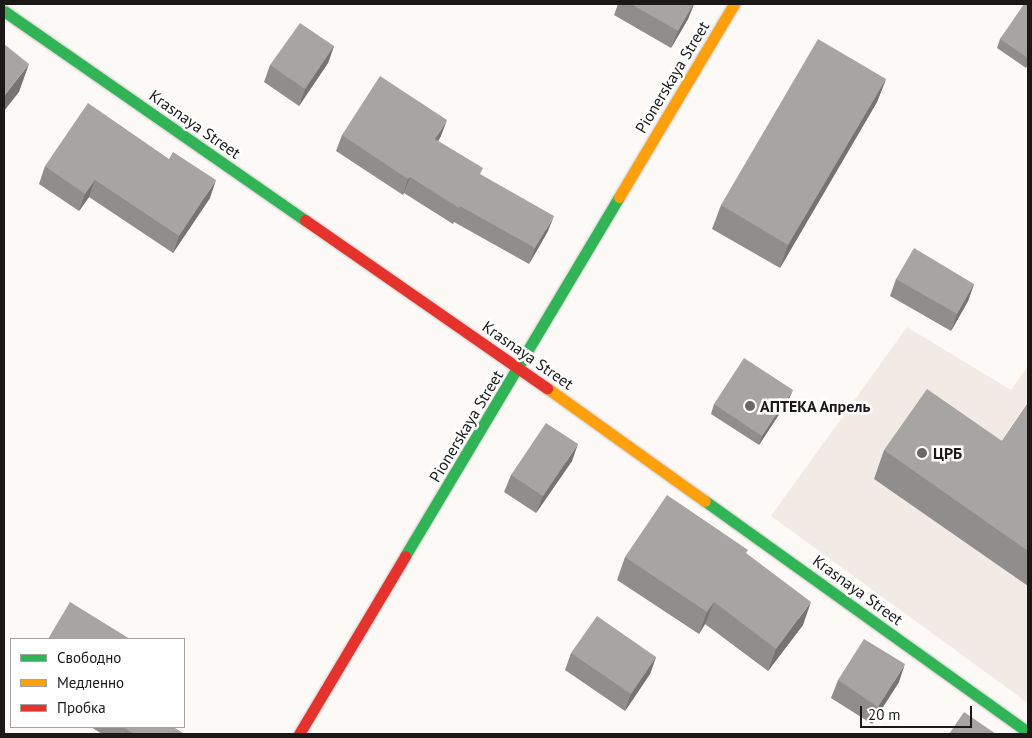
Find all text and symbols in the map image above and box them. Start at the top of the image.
street label: Pionerskaya Street [631,18,713,136]
street label: Krasnaya Street [146,86,244,162]
street label: Krasnaya Street [479,317,577,393]
street label: Pionerskaya Street [425,367,507,485]
place label: АПТЕКА Апрель [760,396,872,416]
marker: АПТЕКА Апрель [744,400,756,412]
place label: ЦРБ [933,443,962,463]
marker: ЦРБ [915,446,929,460]
street label: Krasnaya Street [809,551,907,629]
legend [10,638,185,728]
text: Свободно [57,648,121,667]
text: Медленно [57,673,124,692]
scale bar [862,696,974,728]
text: Пробка [57,698,106,717]
text: 20 m [868,705,901,724]

